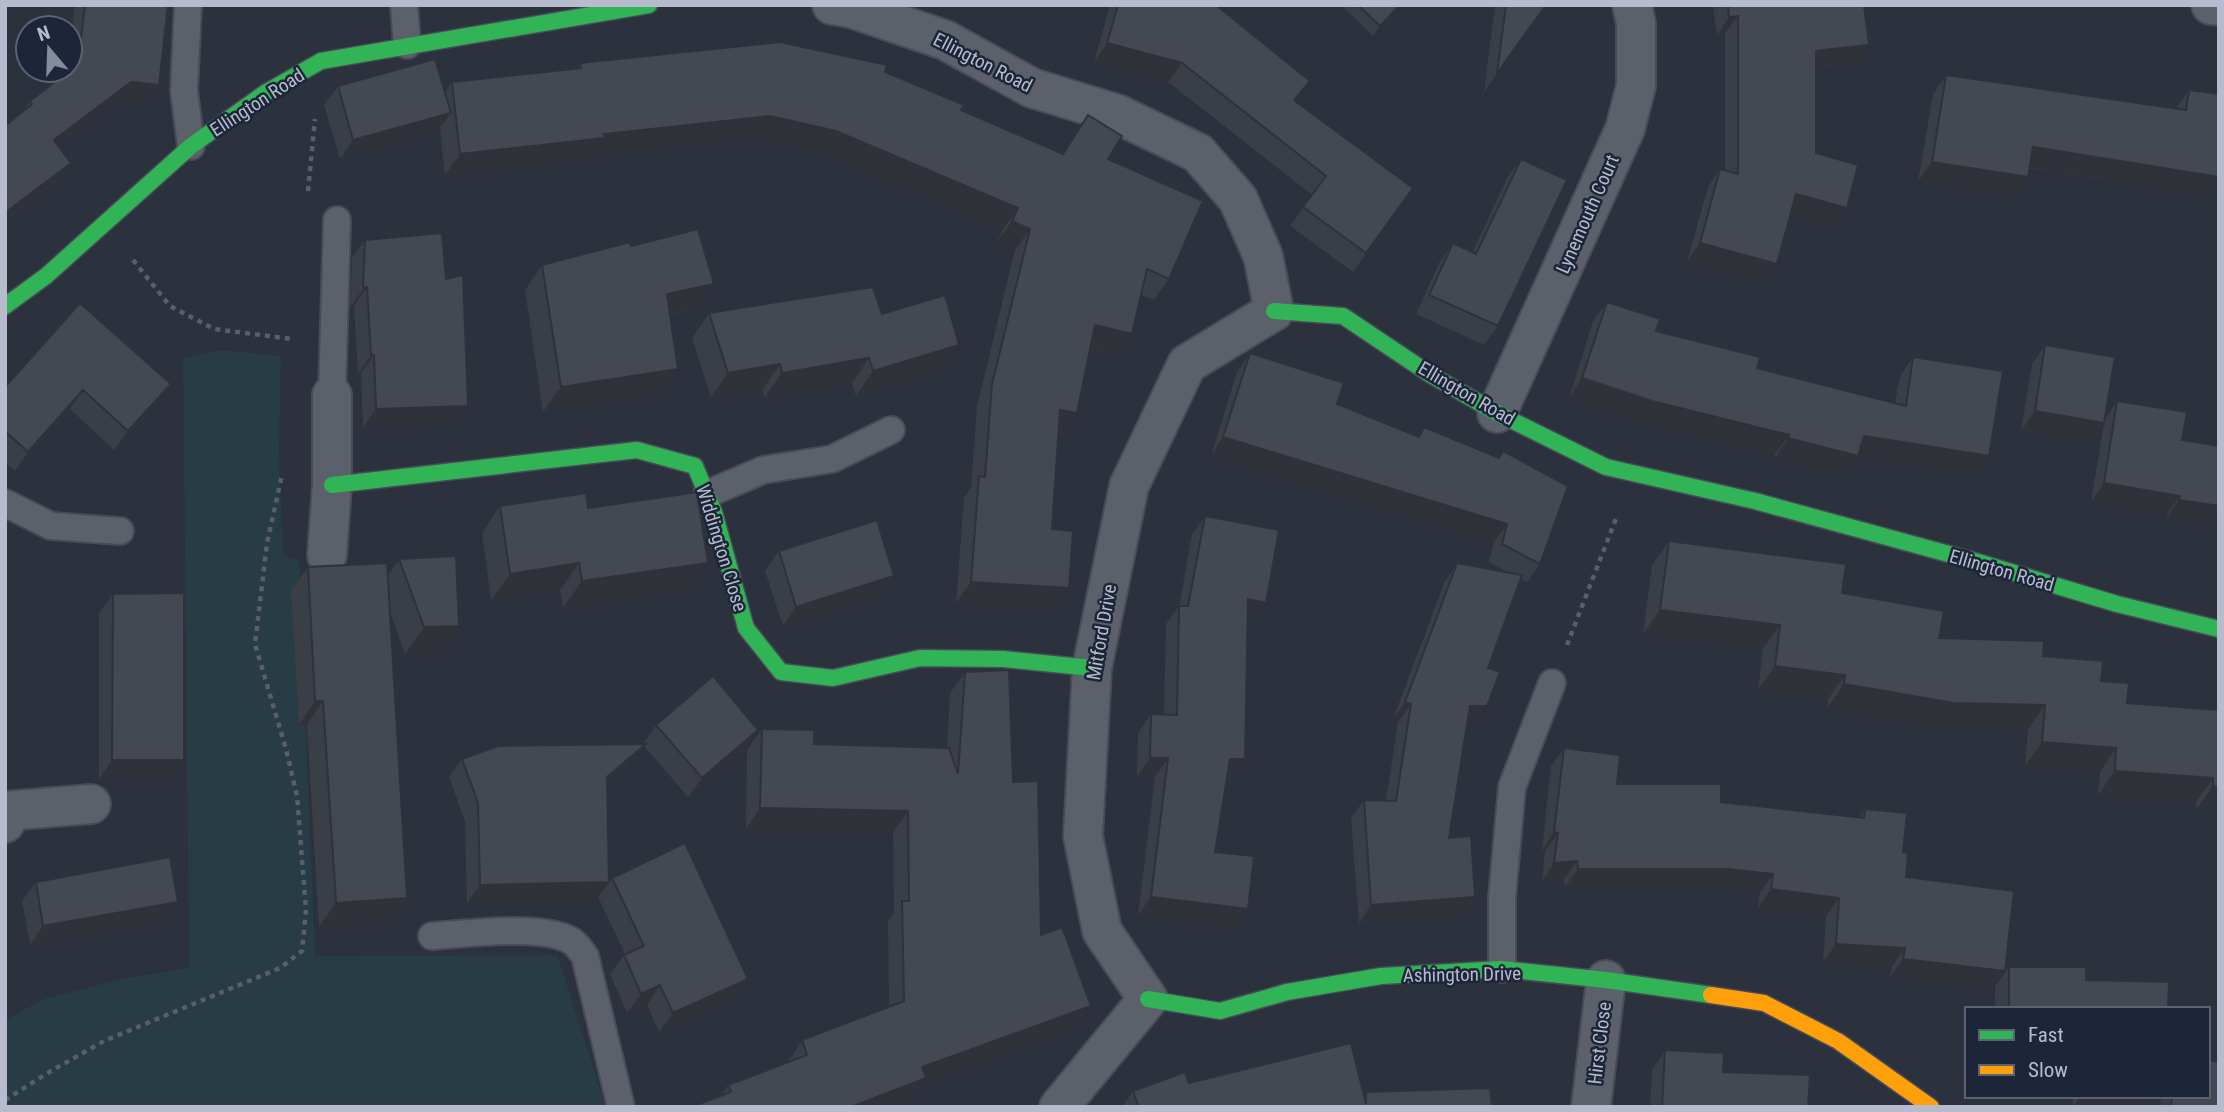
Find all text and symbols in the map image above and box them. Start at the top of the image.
north arrow [14,14,84,84]
text: N [34,21,53,46]
street label: Ellington Road [930,28,1036,97]
street label: Ellington Road [206,63,309,141]
street label: Lynemouth Court [1551,151,1624,277]
street label: Ellington Road [1414,357,1519,430]
street label: Widdington Close [691,482,752,614]
street label: Ellington Road [1947,545,2057,596]
street label: Mitford Drive [1082,582,1121,682]
street label: Ashington Drive [1403,962,1521,987]
street label: Hirst Close [1583,1000,1616,1086]
legend [1965,1007,2210,1098]
text: Fast [2028,1023,2064,1047]
text: Slow [2028,1058,2068,1082]

